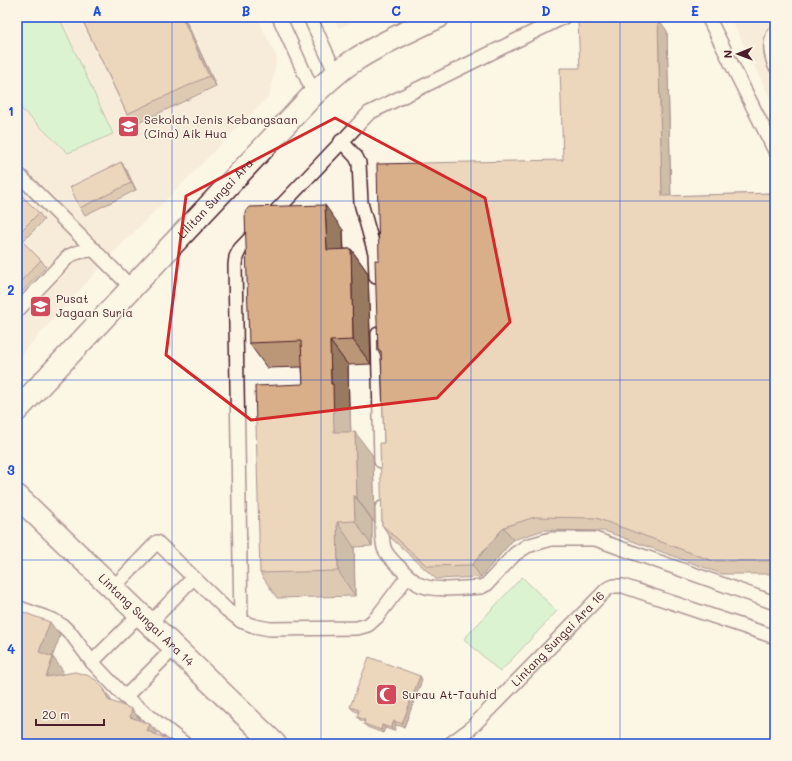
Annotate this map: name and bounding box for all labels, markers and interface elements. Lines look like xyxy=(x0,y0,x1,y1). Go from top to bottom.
text: A xyxy=(92,2,102,19)
text: B xyxy=(242,2,251,19)
text: C xyxy=(391,2,401,19)
text: D xyxy=(541,2,551,19)
text: E xyxy=(691,2,699,19)
north arrow xyxy=(718,34,758,74)
text: N xyxy=(720,50,735,58)
text: 1 xyxy=(8,102,14,119)
place label: Sekolah Jenis Kebangsaan (Cina) Aik Hua xyxy=(144,111,298,141)
school or university icon: Sekolah Jenis Kebangsaan (Cina) Aik Hua xyxy=(115,114,141,140)
street label: Lilitan Sungai Ara xyxy=(174,155,256,241)
text: 2 xyxy=(7,281,15,298)
place label: Pusat Jagaan Suria xyxy=(56,290,133,320)
school or university icon: Pusat Jagaan Suria xyxy=(28,293,54,319)
text: 3 xyxy=(7,461,15,478)
street label: Lintang Sungai Ara 14 xyxy=(95,570,198,669)
street label: Lintang Sungai Ara 16 xyxy=(507,587,608,689)
text: 4 xyxy=(7,640,15,657)
mosque icon: Surau At-Tauhid xyxy=(374,682,400,708)
place label: Surau At-Tauhid xyxy=(402,686,497,702)
scale bar xyxy=(36,701,104,727)
text: 20 m xyxy=(42,706,70,722)

